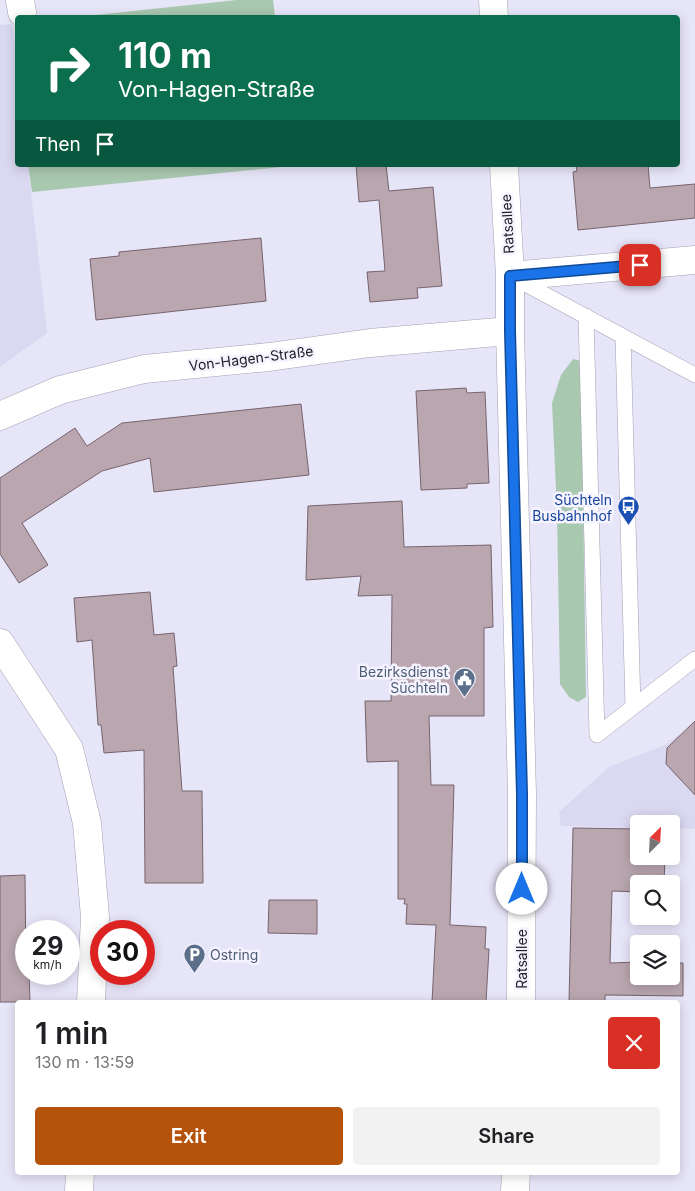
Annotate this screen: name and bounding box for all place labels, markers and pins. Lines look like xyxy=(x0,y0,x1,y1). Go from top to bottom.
pin xyxy=(619,244,661,286)
place label: Süchteln Busbahnhof xyxy=(532,491,612,524)
bus stop icon: Süchteln Busbahnhof xyxy=(616,495,640,526)
place label: Bezirksdienst Süchteln xyxy=(359,663,448,696)
public building icon: Bezirksdienst Süchteln xyxy=(452,667,476,698)
parking icon: Ostring xyxy=(182,942,206,973)
place label: Ostring xyxy=(210,946,258,963)

